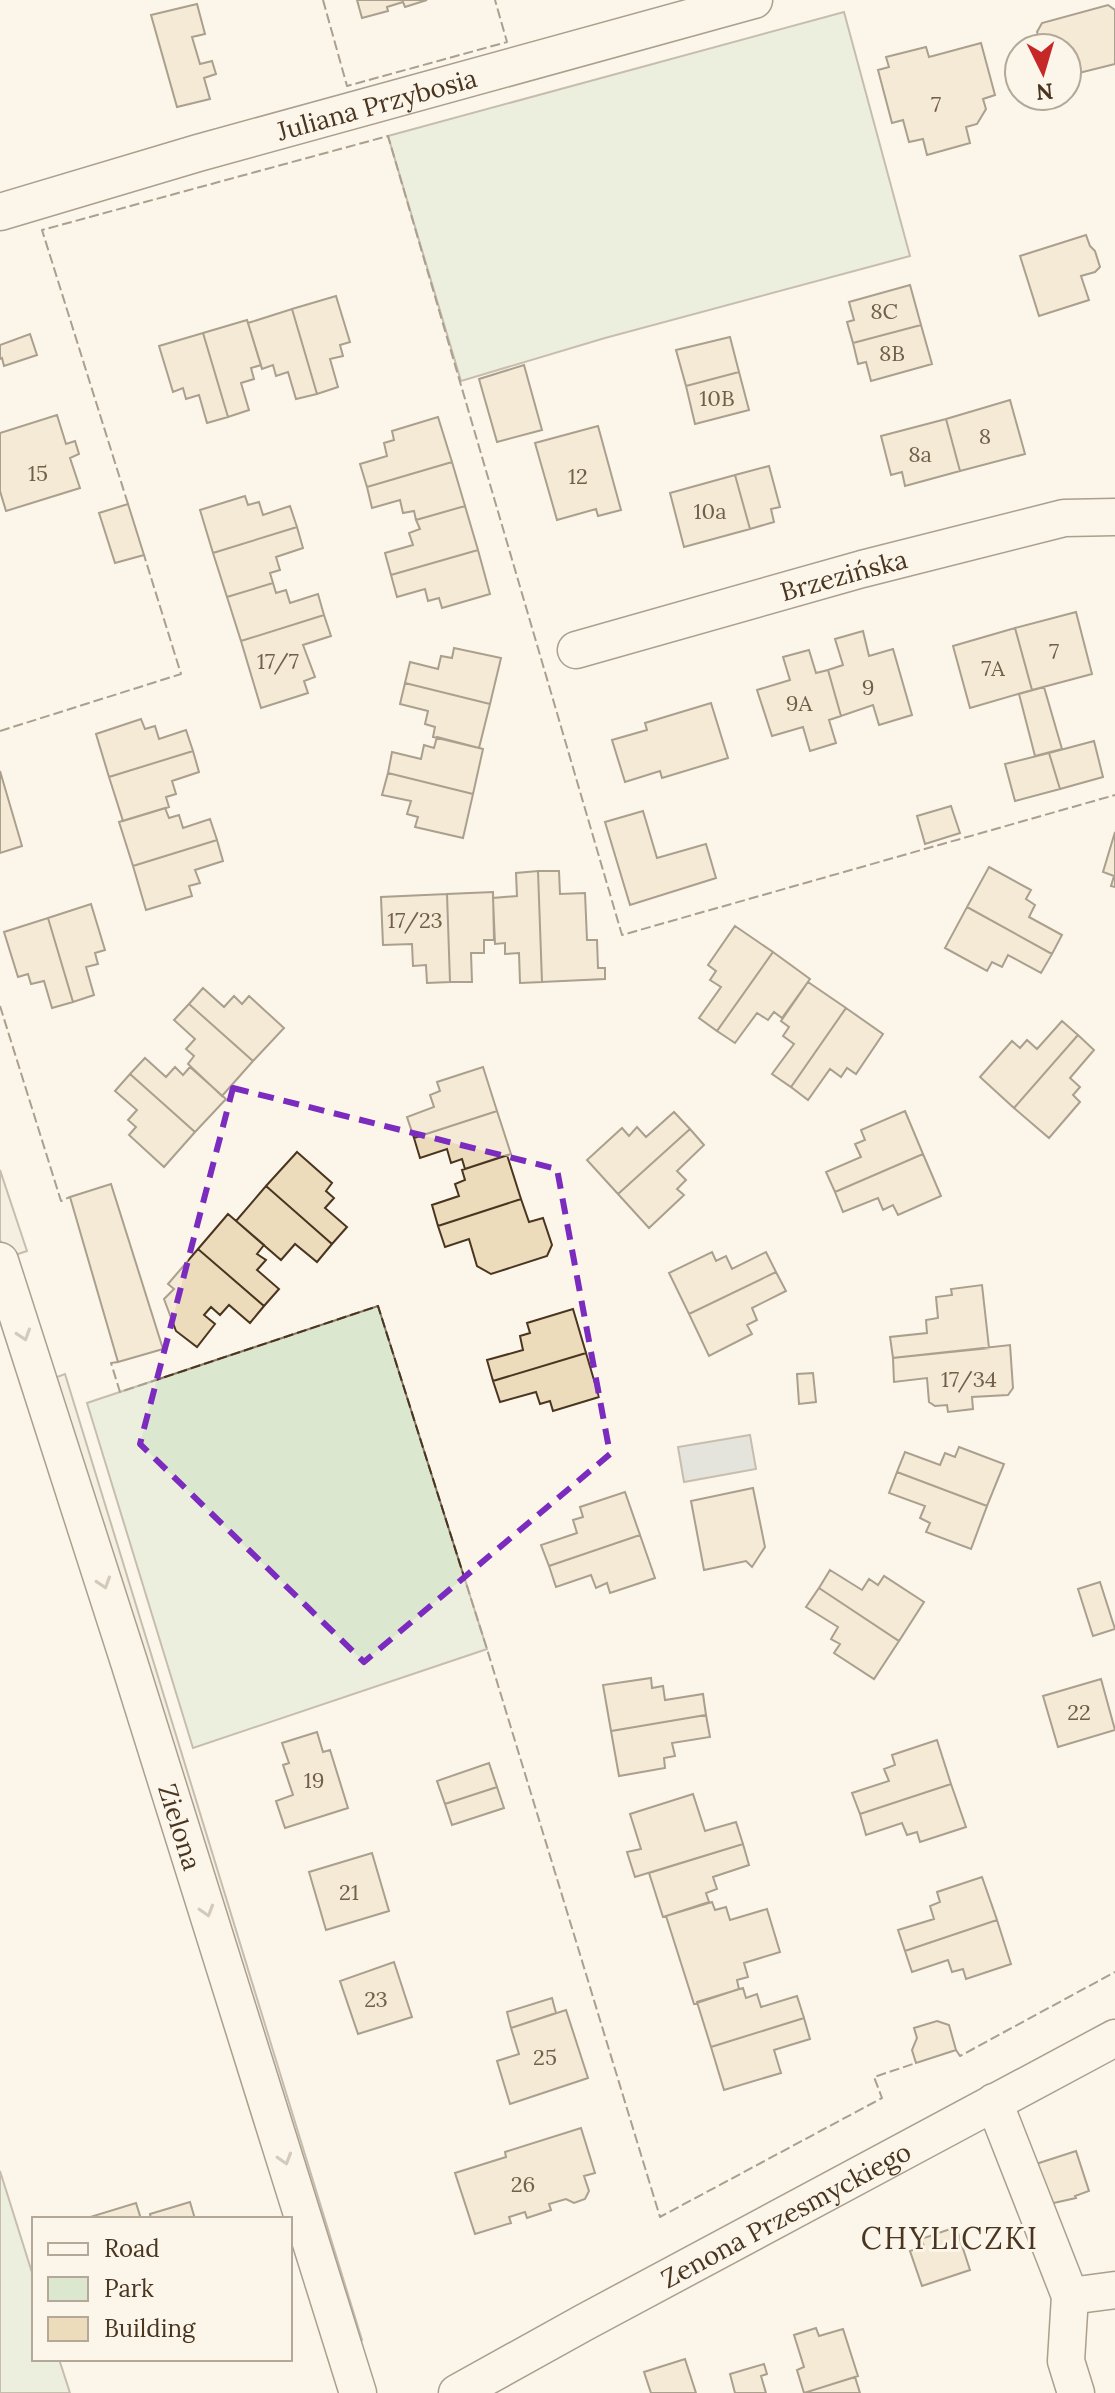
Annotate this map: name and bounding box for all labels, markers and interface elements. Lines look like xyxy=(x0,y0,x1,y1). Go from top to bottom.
north arrow xyxy=(1003,32,1083,112)
street label: Juliana Przybosia xyxy=(272,61,481,147)
text: N xyxy=(1035,77,1054,107)
house number: 7 xyxy=(931,90,941,118)
house number: 8C xyxy=(870,297,898,325)
house number: 8B xyxy=(879,339,905,367)
house number: 10B xyxy=(699,384,735,412)
house number: 8 xyxy=(979,422,991,450)
house number: 8a xyxy=(908,440,932,468)
house number: 15 xyxy=(28,459,48,487)
house number: 12 xyxy=(568,462,588,490)
house number: 10a xyxy=(693,497,727,525)
street label: Brzezińska xyxy=(776,542,911,608)
house number: 7 xyxy=(1049,637,1059,665)
house number: 17/7 xyxy=(257,647,299,675)
house number: 7A xyxy=(981,654,1006,682)
house number: 9 xyxy=(862,673,874,701)
house number: 9A xyxy=(786,689,813,717)
house number: 17/23 xyxy=(387,906,443,934)
one-way arrow xyxy=(15,1328,31,1342)
house number: 17/34 xyxy=(941,1365,997,1393)
one-way arrow xyxy=(94,1575,110,1589)
house number: 22 xyxy=(1067,1698,1091,1726)
house number: 19 xyxy=(304,1766,324,1794)
street label: Zielona xyxy=(152,1780,210,1874)
house number: 21 xyxy=(339,1878,359,1906)
one-way arrow xyxy=(198,1904,214,1917)
house number: 23 xyxy=(364,1985,388,2013)
house number: 25 xyxy=(533,2043,557,2071)
street label: Zenona Przesmyckiego xyxy=(655,2134,916,2295)
one-way arrow xyxy=(275,2151,291,2165)
house number: 26 xyxy=(511,2170,535,2198)
legend xyxy=(32,2217,292,2361)
district label: CHYLICZKI xyxy=(861,2219,1039,2257)
text: Road xyxy=(104,2233,160,2264)
text: Park xyxy=(104,2273,154,2304)
text: Building xyxy=(104,2313,196,2344)

